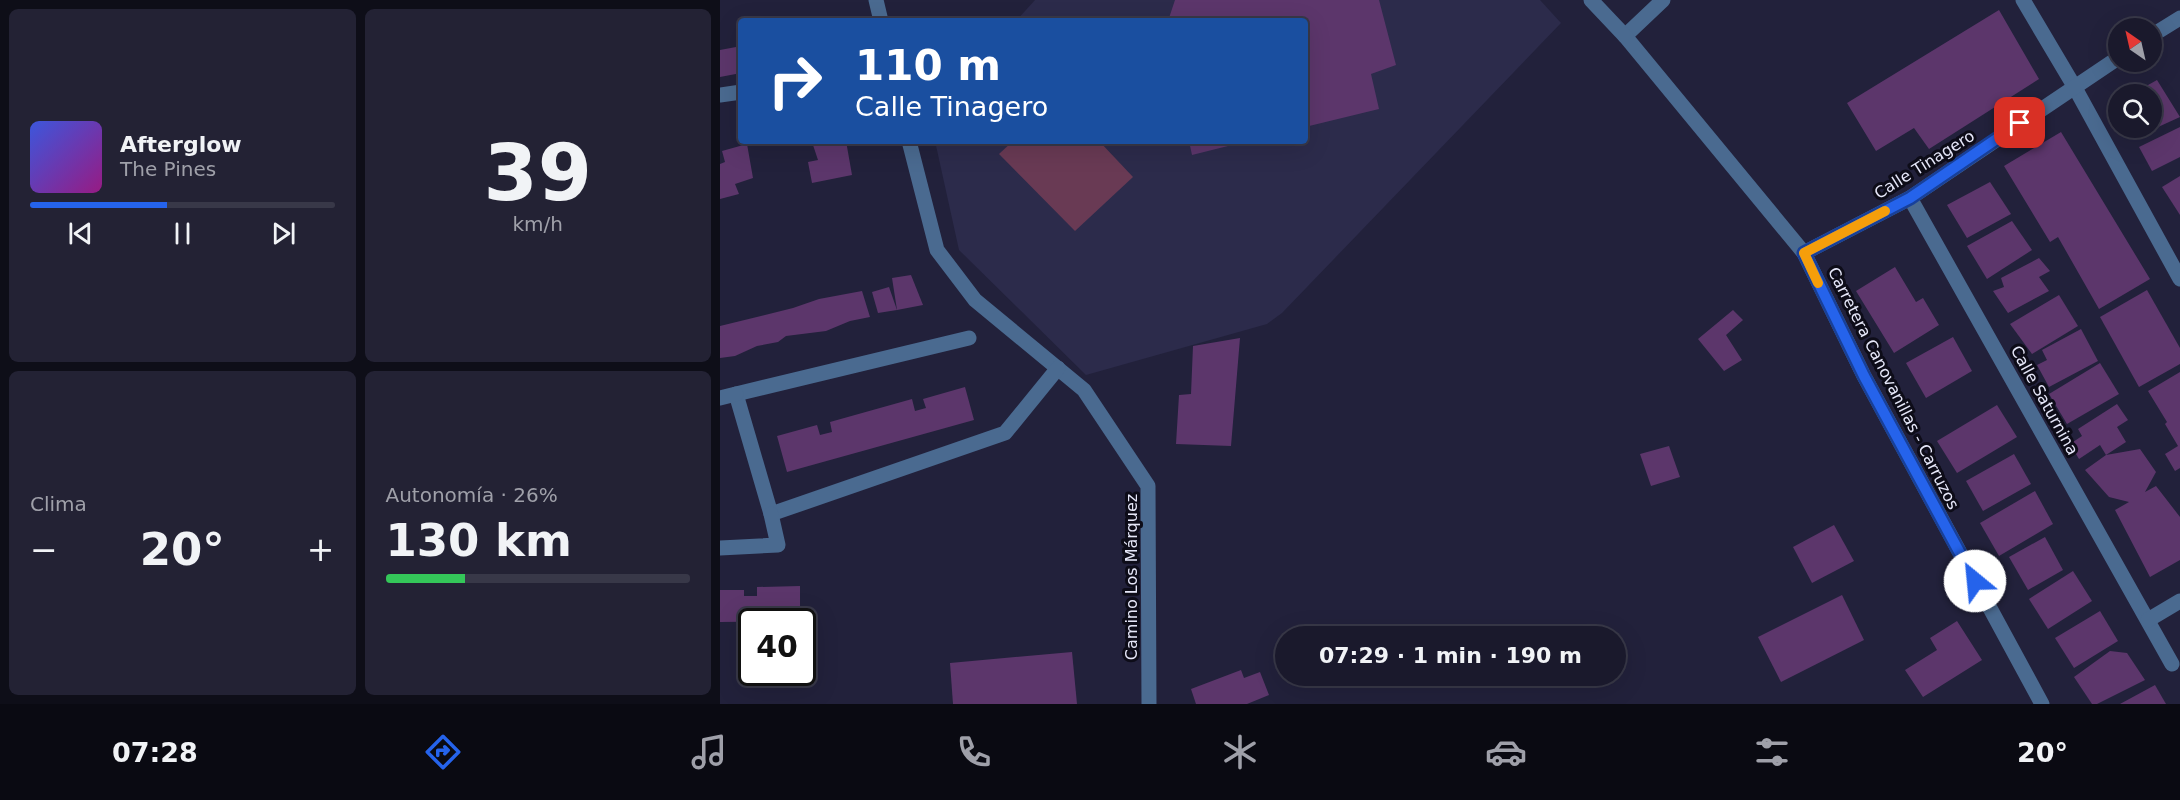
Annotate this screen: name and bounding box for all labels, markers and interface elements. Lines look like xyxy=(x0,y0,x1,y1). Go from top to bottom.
north arrow xyxy=(2108,18,2162,72)
map controls xyxy=(2108,18,2162,138)
text: 110 m xyxy=(855,41,1001,90)
icon: right xyxy=(756,42,834,120)
button: search xyxy=(2108,84,2162,138)
text: Calle Tinagero xyxy=(855,91,1048,122)
pin xyxy=(1994,97,2045,148)
icon: arrive xyxy=(2003,106,2036,139)
street label: Calle Tinagero xyxy=(1871,126,1978,203)
text: 39 xyxy=(483,128,592,218)
text: Afterglow xyxy=(120,132,242,157)
text: The Pines xyxy=(120,157,216,181)
text: km/h xyxy=(513,212,563,236)
icon: previous xyxy=(64,217,97,250)
icon: pause xyxy=(166,217,199,250)
icon: next xyxy=(267,217,300,250)
street label: Carretera Canovanillas - Carruzos xyxy=(1824,264,1963,512)
street label: Calle Saturnina xyxy=(2007,342,2082,458)
text: Autonomía · 26% xyxy=(386,483,558,507)
text: Clima xyxy=(30,492,87,516)
street label: Camino Los Márquez xyxy=(1122,494,1141,660)
text: 130 km xyxy=(386,514,572,567)
text: 20° xyxy=(140,523,225,576)
text: − xyxy=(30,530,58,569)
text: + xyxy=(307,530,335,569)
position arrow xyxy=(1943,549,2007,613)
speed limit sign: 40 xyxy=(738,608,816,686)
text: 07:29 · 1 min · 190 m xyxy=(1319,643,1582,668)
icon: directions xyxy=(422,731,464,773)
icon: music xyxy=(688,731,730,773)
icon: phone xyxy=(953,731,995,773)
icon: climate xyxy=(1219,731,1261,773)
icon: car xyxy=(1485,731,1527,773)
icon: filters xyxy=(1751,731,1793,773)
text: 07:28 xyxy=(112,737,198,768)
text: 20° xyxy=(2017,737,2068,768)

